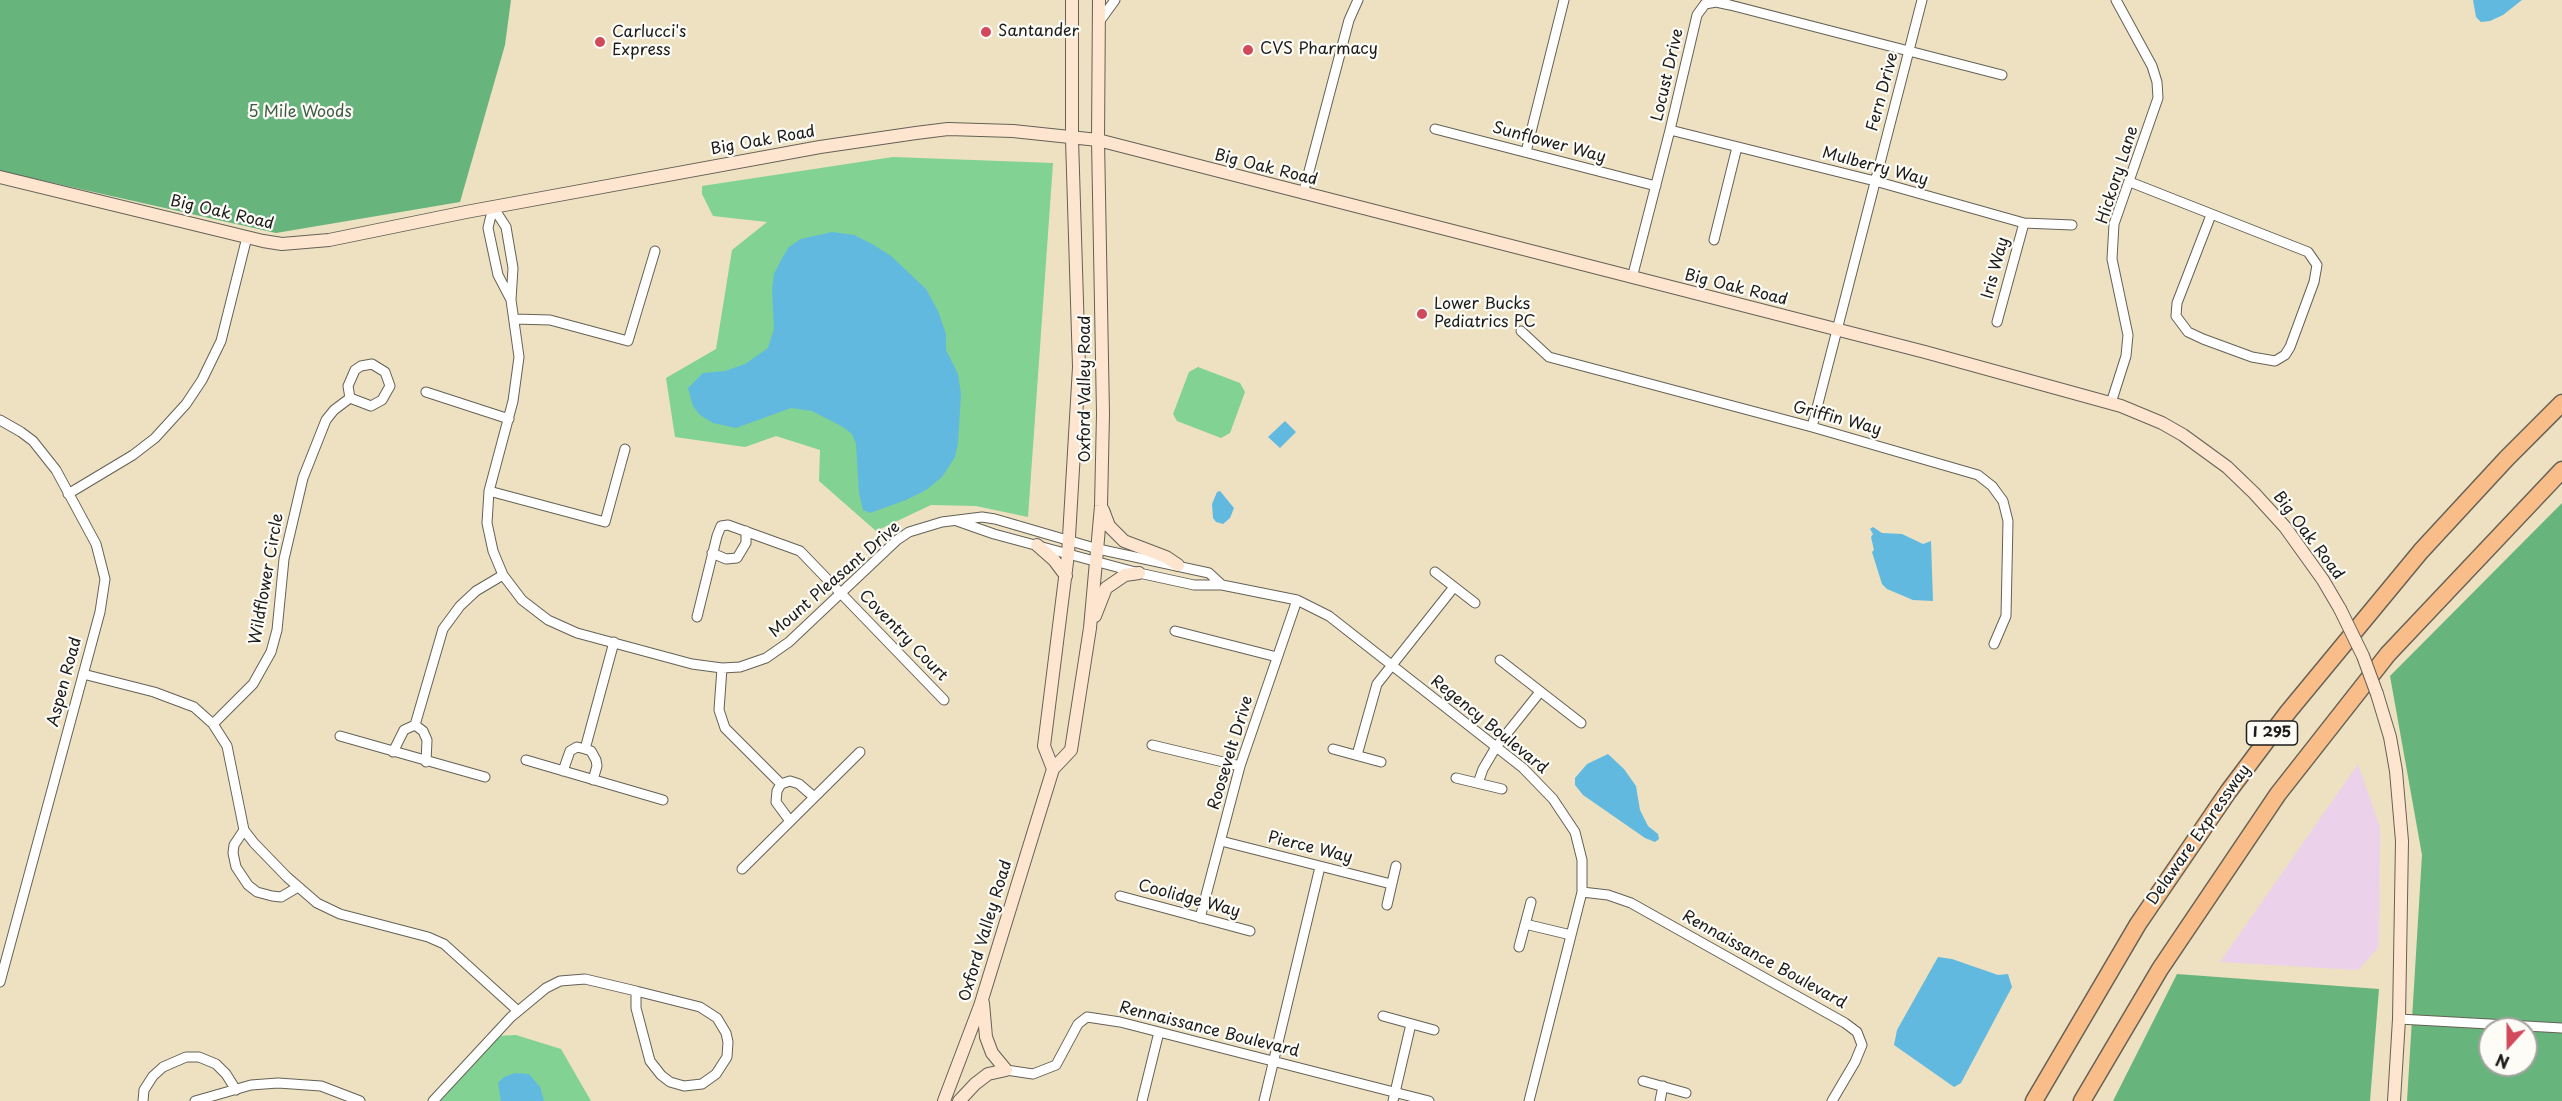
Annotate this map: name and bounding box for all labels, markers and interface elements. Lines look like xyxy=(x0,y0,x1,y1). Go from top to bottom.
place label: Santander xyxy=(998,22,1079,42)
place label: Carlucci's Express xyxy=(612,23,686,61)
marker: Santander xyxy=(979,25,993,39)
street label: Locust Drive xyxy=(1648,27,1688,123)
marker: Carlucci's Express xyxy=(593,35,607,49)
place label: CVS Pharmacy xyxy=(1260,40,1378,60)
marker: CVS Pharmacy xyxy=(1241,43,1255,57)
street label: Fern Drive xyxy=(1863,50,1903,134)
park label: 5 Mile Woods xyxy=(248,103,352,123)
street label: Sunflower Way xyxy=(1490,119,1608,167)
street label: Big Oak Road xyxy=(709,122,817,160)
street label: Hickory Lane xyxy=(2093,124,2143,226)
street label: Mulberry Way xyxy=(1820,144,1930,190)
street label: Big Oak Road xyxy=(1212,146,1320,190)
street label: Big Oak Road xyxy=(168,192,276,234)
street label: Iris Way xyxy=(1979,235,2013,301)
street label: Big Oak Road xyxy=(1682,266,1790,310)
place label: Lower Bucks Pediatrics PC xyxy=(1434,295,1536,333)
marker: Lower Bucks Pediatrics PC xyxy=(1415,307,1429,321)
street label: Oxford Valley Road xyxy=(1076,316,1096,462)
street label: Griffin Way xyxy=(1791,398,1883,440)
street label: Big Oak Road xyxy=(2269,488,2347,584)
street label: Wildflower Circle xyxy=(246,512,288,646)
street label: Mount Pleasant Drive xyxy=(766,518,904,642)
street label: Coventry Court xyxy=(855,586,951,686)
street label: Aspen Road xyxy=(44,635,86,729)
street label: Regency Boulevard xyxy=(1427,672,1551,778)
street label: Roosevelt Drive xyxy=(1205,694,1257,812)
road number: I 295 xyxy=(2246,721,2298,745)
street label: Delaware Expressway xyxy=(2143,761,2255,909)
street label: Pierce Way xyxy=(1266,828,1354,868)
street label: Oxford Valley Road xyxy=(955,858,1017,1004)
street label: Coolidge Way xyxy=(1136,876,1242,922)
street label: Rennaissance Boulevard xyxy=(1678,907,1850,1013)
street label: Rennaissance Boulevard xyxy=(1117,998,1301,1062)
north arrow xyxy=(2478,1017,2538,1077)
text: N xyxy=(2492,1048,2512,1075)

